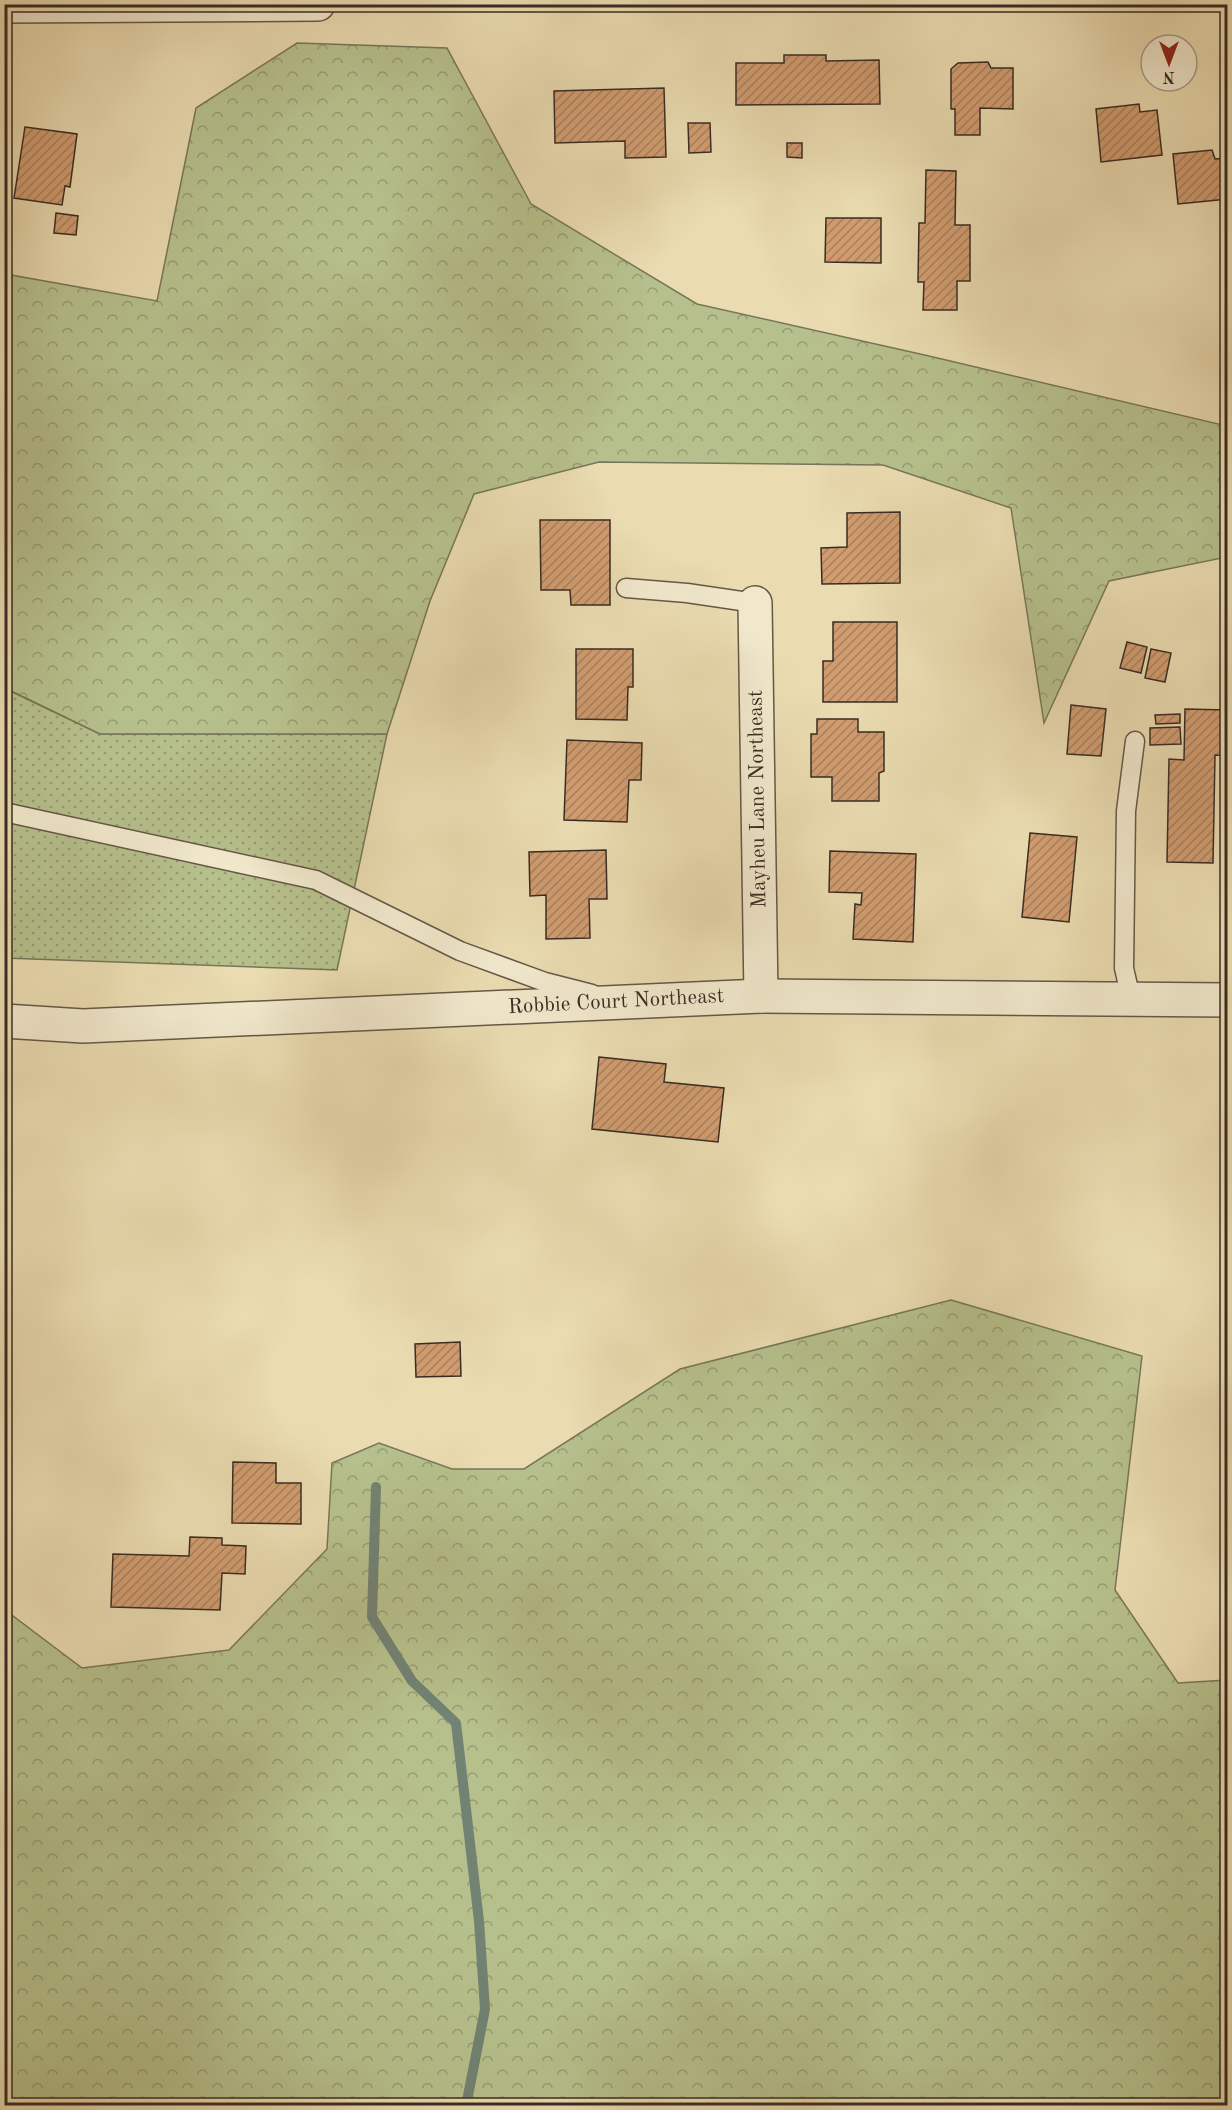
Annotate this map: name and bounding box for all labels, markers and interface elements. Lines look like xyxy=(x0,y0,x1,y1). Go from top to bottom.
north arrow xyxy=(1139,33,1199,93)
text: N xyxy=(1162,68,1175,84)
street label: Mayheu Lane Northeast xyxy=(746,689,770,909)
street label: Robbie Court Northeast xyxy=(508,986,724,1018)

